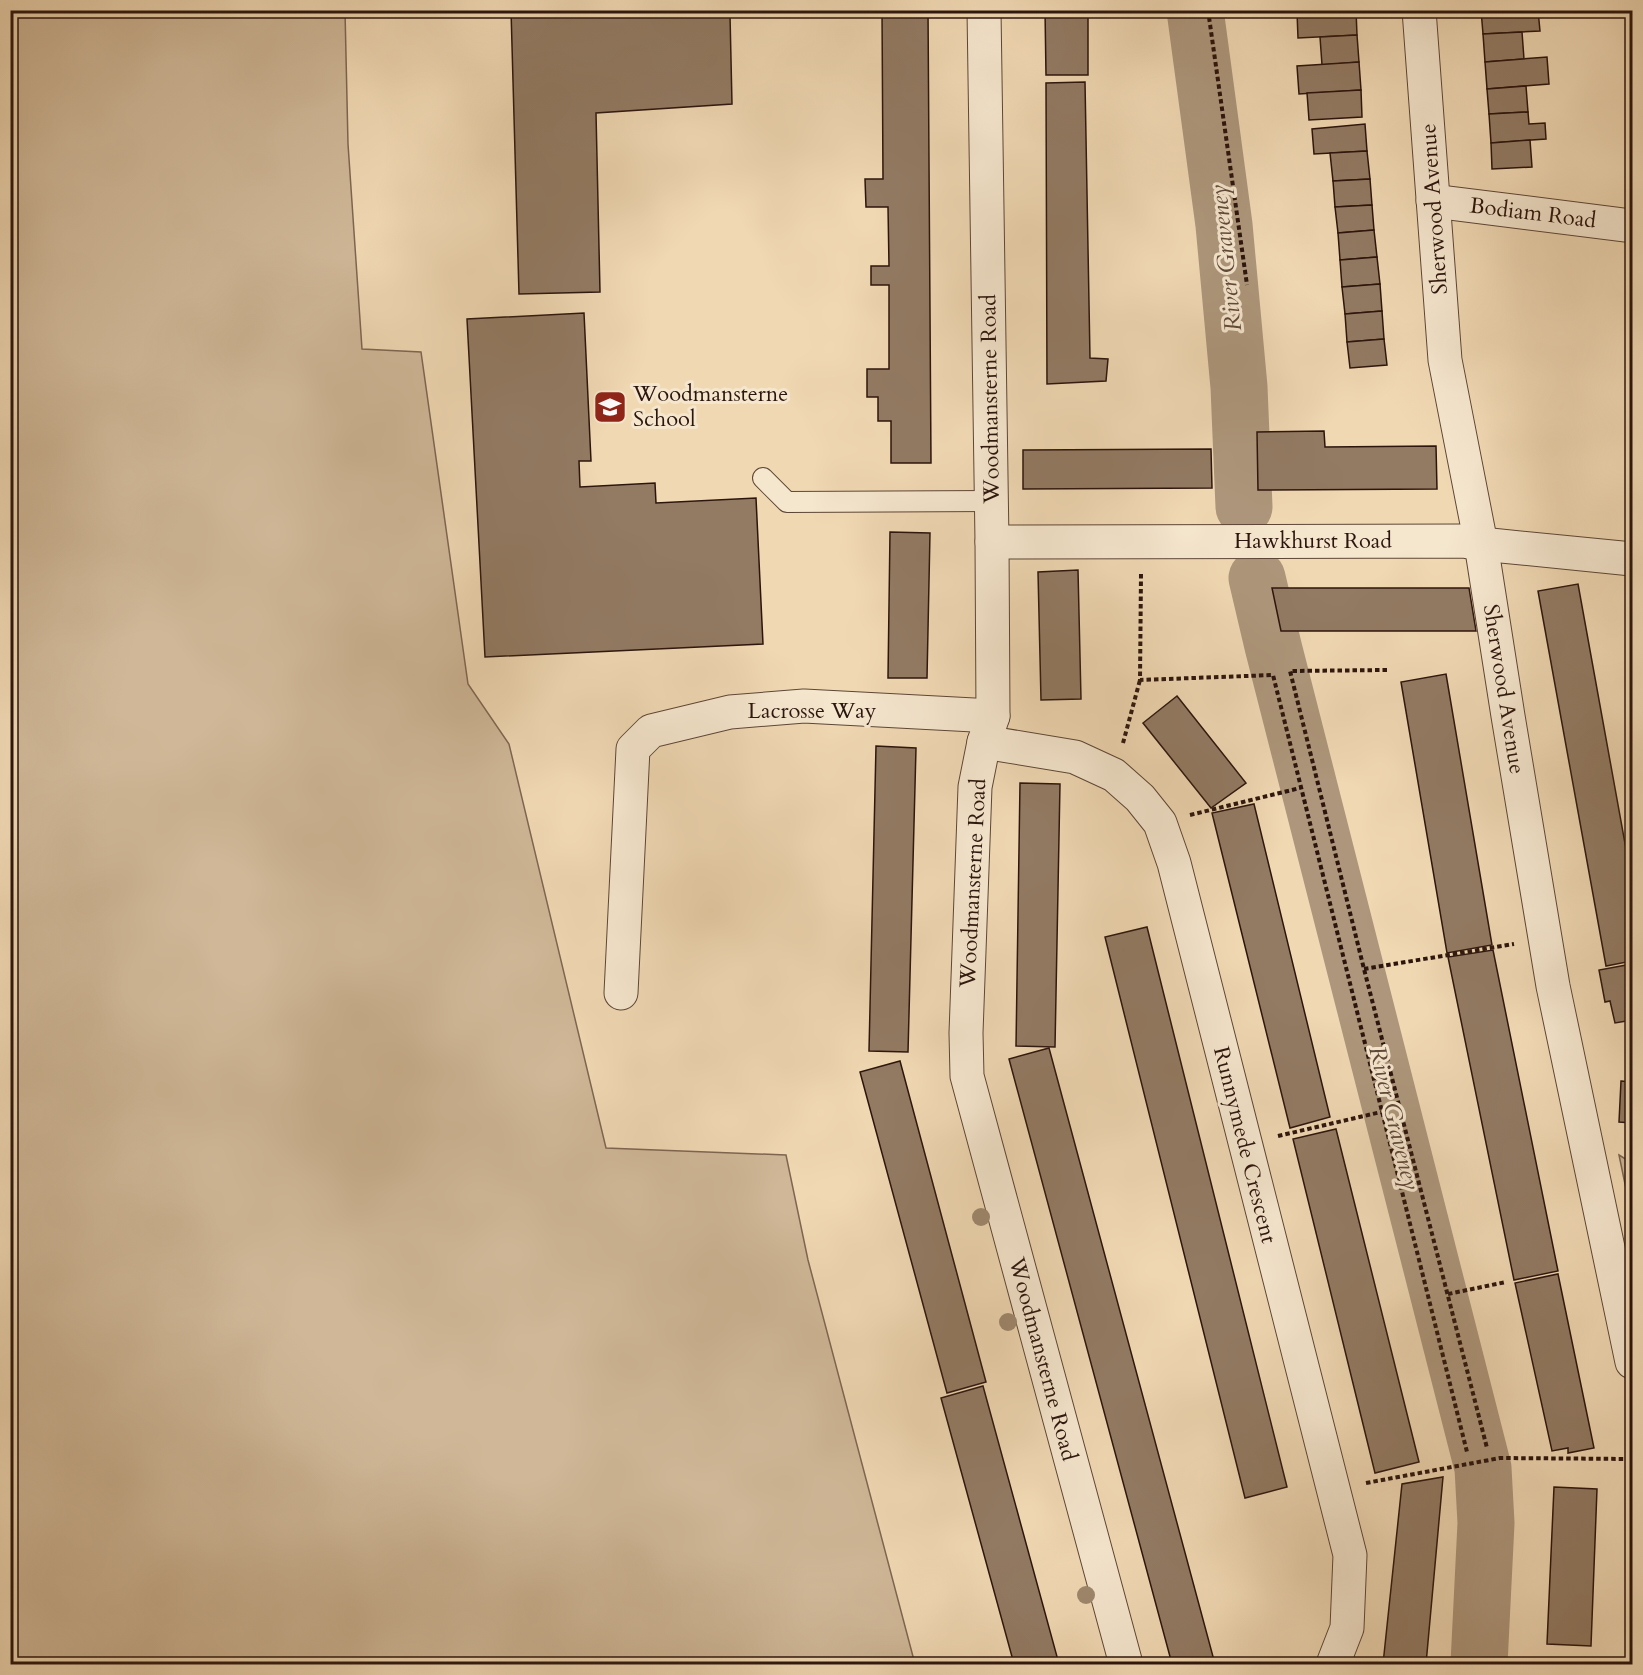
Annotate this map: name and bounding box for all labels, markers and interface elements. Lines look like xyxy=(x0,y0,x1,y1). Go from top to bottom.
street label: Sherwood Avenue xyxy=(1413,122,1455,296)
water label: River Graveney xyxy=(1202,183,1250,333)
street label: Bodiam Road xyxy=(1468,190,1598,236)
street label: Woodmansterne Road xyxy=(973,294,1007,505)
place label: Woodmansterne School xyxy=(632,379,788,434)
school or university icon: Woodmansterne School xyxy=(592,389,628,425)
street label: Hawkhurst Road xyxy=(1234,526,1392,556)
street label: Sherwood Avenue xyxy=(1476,602,1532,776)
street label: Lacrosse Way xyxy=(748,696,877,726)
street label: Woodmansterne Road xyxy=(952,777,993,989)
water label: River Graveney xyxy=(1360,1042,1428,1194)
street label: Runnymede Crescent xyxy=(1206,1043,1284,1247)
street label: Woodmansterne Road xyxy=(1001,1253,1085,1464)

